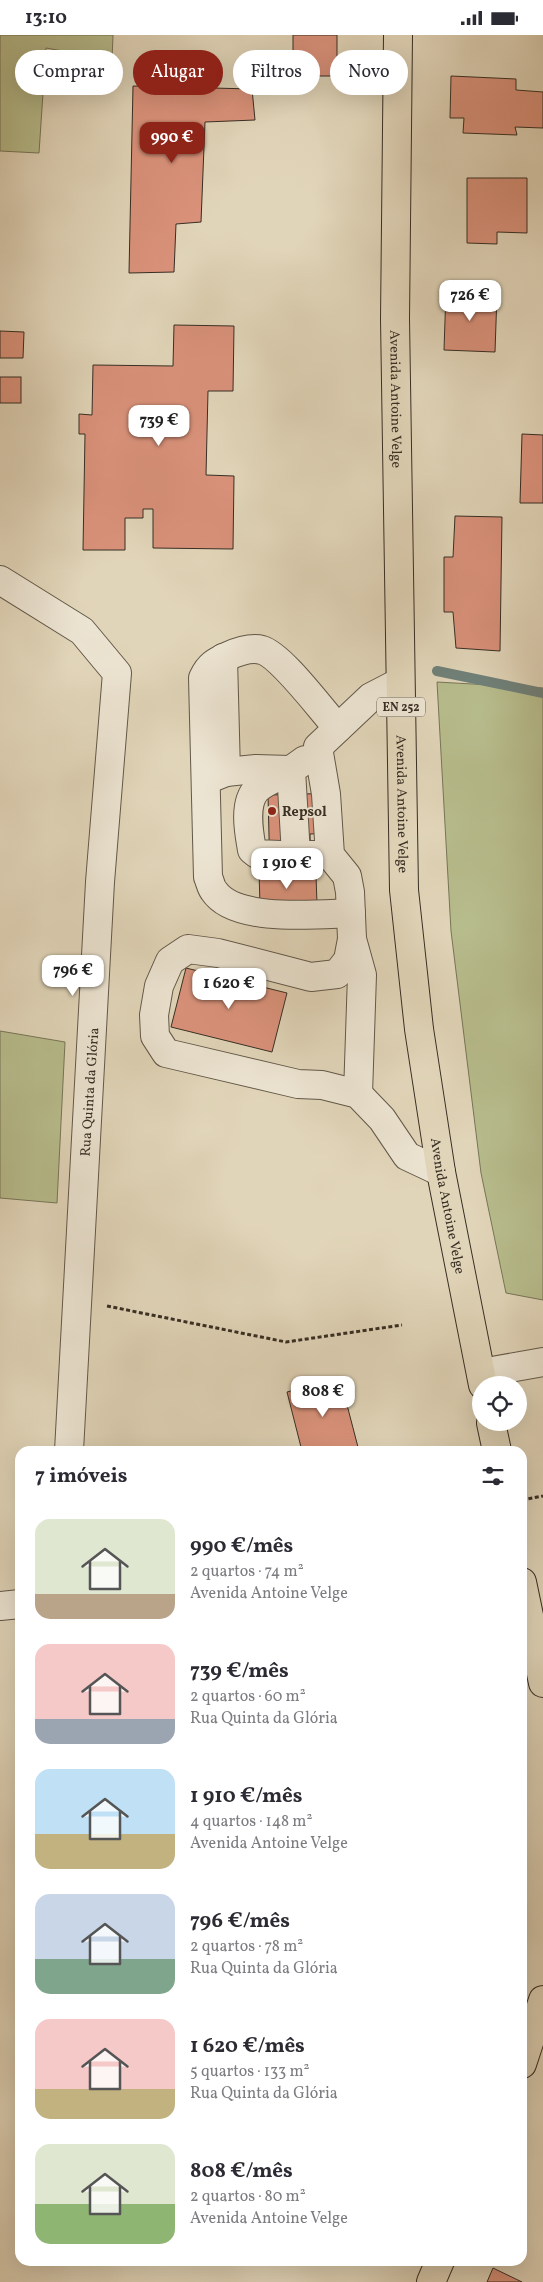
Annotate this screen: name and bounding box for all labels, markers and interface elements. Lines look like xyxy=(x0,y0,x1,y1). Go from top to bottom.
text: 13:10 xyxy=(25,5,67,31)
chip: Comprar xyxy=(15,50,123,95)
chip: Alugar xyxy=(133,50,223,95)
chip: Filtros xyxy=(233,50,320,95)
chip: Novo xyxy=(330,50,408,95)
pin: 990 € xyxy=(137,121,207,164)
text: 990 € xyxy=(151,127,193,149)
pin: 726 € xyxy=(435,279,505,322)
text: 726 € xyxy=(450,285,490,307)
street label: Avenida Antoine Velge xyxy=(384,330,405,469)
pin: 739 € xyxy=(124,405,194,447)
text: 739 € xyxy=(139,410,179,432)
road number: EN 252 xyxy=(377,697,425,717)
street label: Avenida Antoine Velge xyxy=(391,735,412,874)
place label: Repsol xyxy=(282,803,327,822)
marker: Repsol xyxy=(266,805,278,817)
pin: 1 910 € xyxy=(241,847,333,890)
text: 1 910 € xyxy=(262,853,312,875)
pin: 796 € xyxy=(38,955,108,997)
text: 796 € xyxy=(53,960,93,982)
pin: 1 620 € xyxy=(183,967,275,1010)
text: 1 620 € xyxy=(203,973,255,995)
street label: Rua Quinta da Glória xyxy=(77,1027,104,1157)
street label: Avenida Antoine Velge xyxy=(425,1137,469,1276)
pin: 808 € xyxy=(288,1375,358,1418)
map controls xyxy=(472,1376,527,1431)
button: locate xyxy=(472,1376,527,1431)
text: 808 € xyxy=(302,1381,344,1403)
text: 7 imóveis xyxy=(35,1462,128,1491)
icon: filters xyxy=(479,1462,507,1490)
text: 990 €/mês xyxy=(190,1532,293,1561)
icon: home xyxy=(75,1539,135,1599)
text: 2 quartos · 74 m² xyxy=(190,1561,304,1583)
text: Avenida Antoine Velge xyxy=(190,1583,348,1605)
text: 739 €/mês xyxy=(190,1657,289,1686)
icon: home xyxy=(75,1664,135,1724)
text: 2 quartos · 60 m² xyxy=(190,1686,306,1708)
text: Rua Quinta da Glória xyxy=(190,1708,338,1730)
text: 1 910 €/mês xyxy=(190,1782,303,1811)
icon: home xyxy=(75,1789,135,1849)
text: 4 quartos · 148 m² xyxy=(190,1811,312,1833)
text: Avenida Antoine Velge xyxy=(190,1833,348,1855)
text: 796 €/mês xyxy=(190,1907,290,1936)
icon: home xyxy=(75,1914,135,1974)
text: 2 quartos · 78 m² xyxy=(190,1936,303,1958)
text: Rua Quinta da Glória xyxy=(190,1958,338,1980)
text: 1 620 €/mês xyxy=(190,2032,305,2061)
icon: home xyxy=(75,2039,135,2099)
text: 5 quartos · 133 m² xyxy=(190,2061,309,2083)
text: Rua Quinta da Glória xyxy=(190,2083,338,2105)
text: 808 €/mês xyxy=(190,2157,293,2186)
icon: home xyxy=(75,2164,135,2224)
text: 2 quartos · 80 m² xyxy=(190,2186,306,2208)
text: Avenida Antoine Velge xyxy=(190,2208,348,2230)

